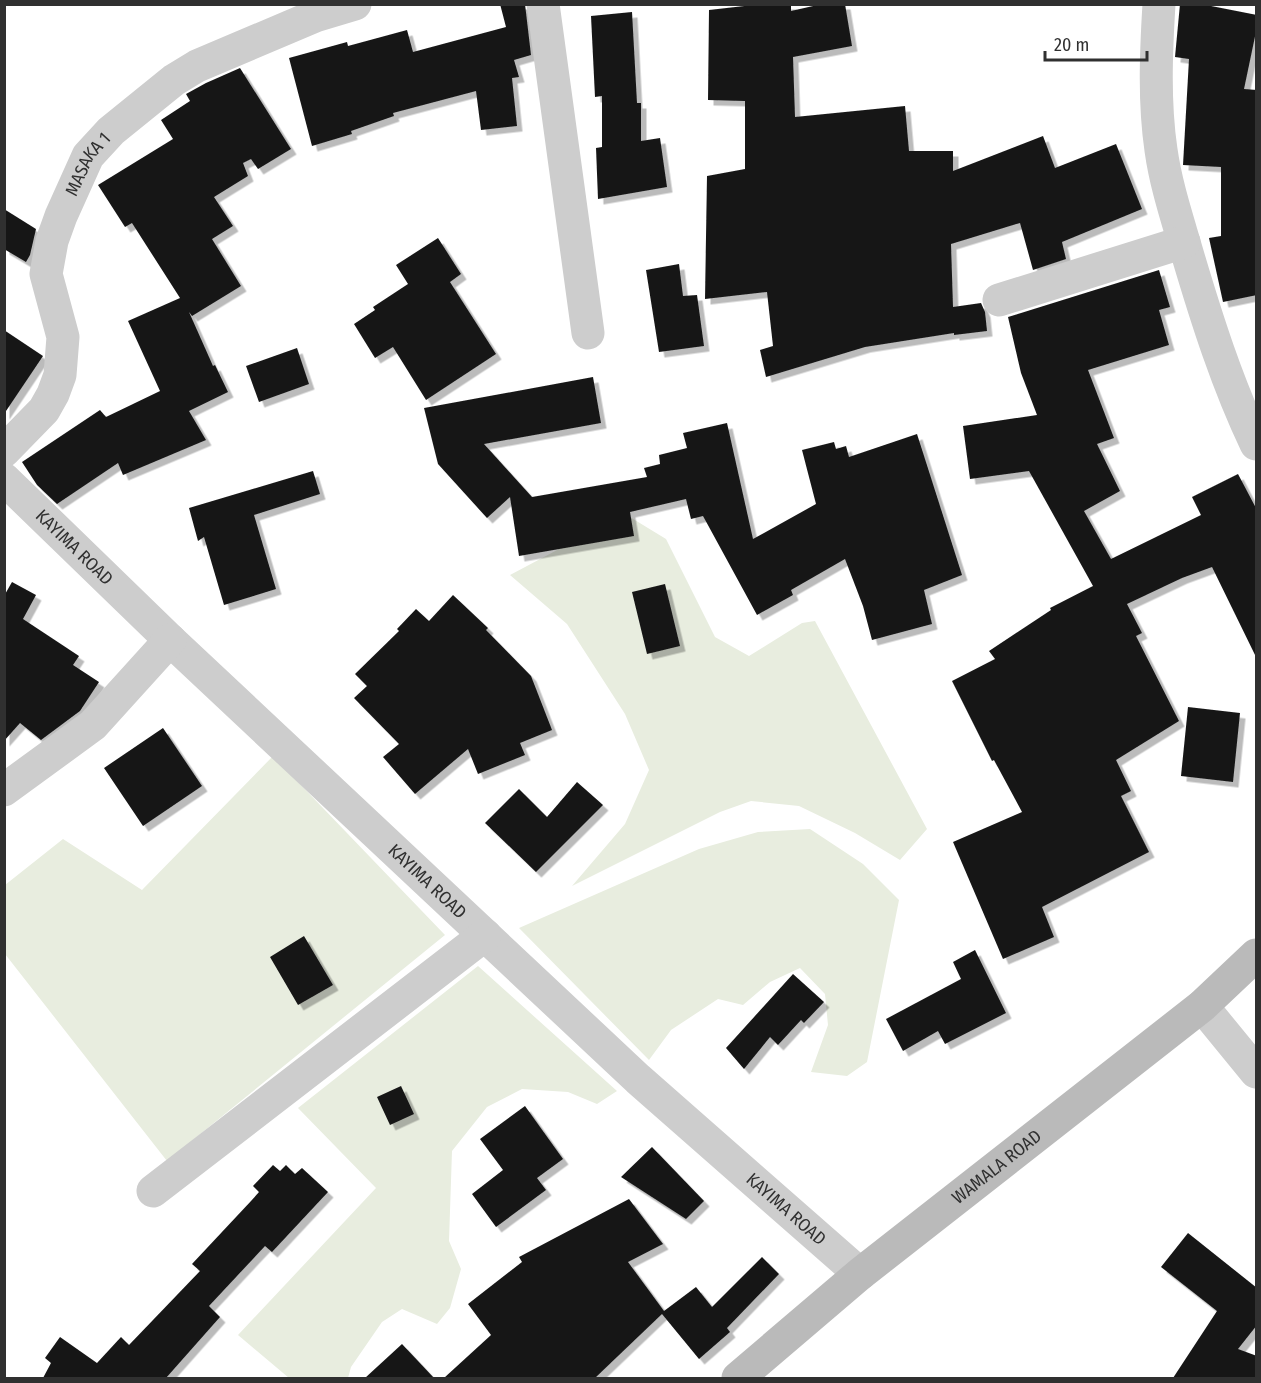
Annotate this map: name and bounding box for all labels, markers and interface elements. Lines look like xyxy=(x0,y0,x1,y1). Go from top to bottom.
scale bar xyxy=(1045,24,1147,62)
text: 20 m xyxy=(1054,34,1089,56)
street label: MASAKA 1 xyxy=(60,128,115,199)
street label: KAYIMA ROAD xyxy=(31,505,118,590)
street label: KAYIMA ROAD xyxy=(384,839,471,923)
street label: WAMALA ROAD xyxy=(948,1125,1046,1209)
street label: KAYIMA ROAD xyxy=(742,1168,831,1250)

